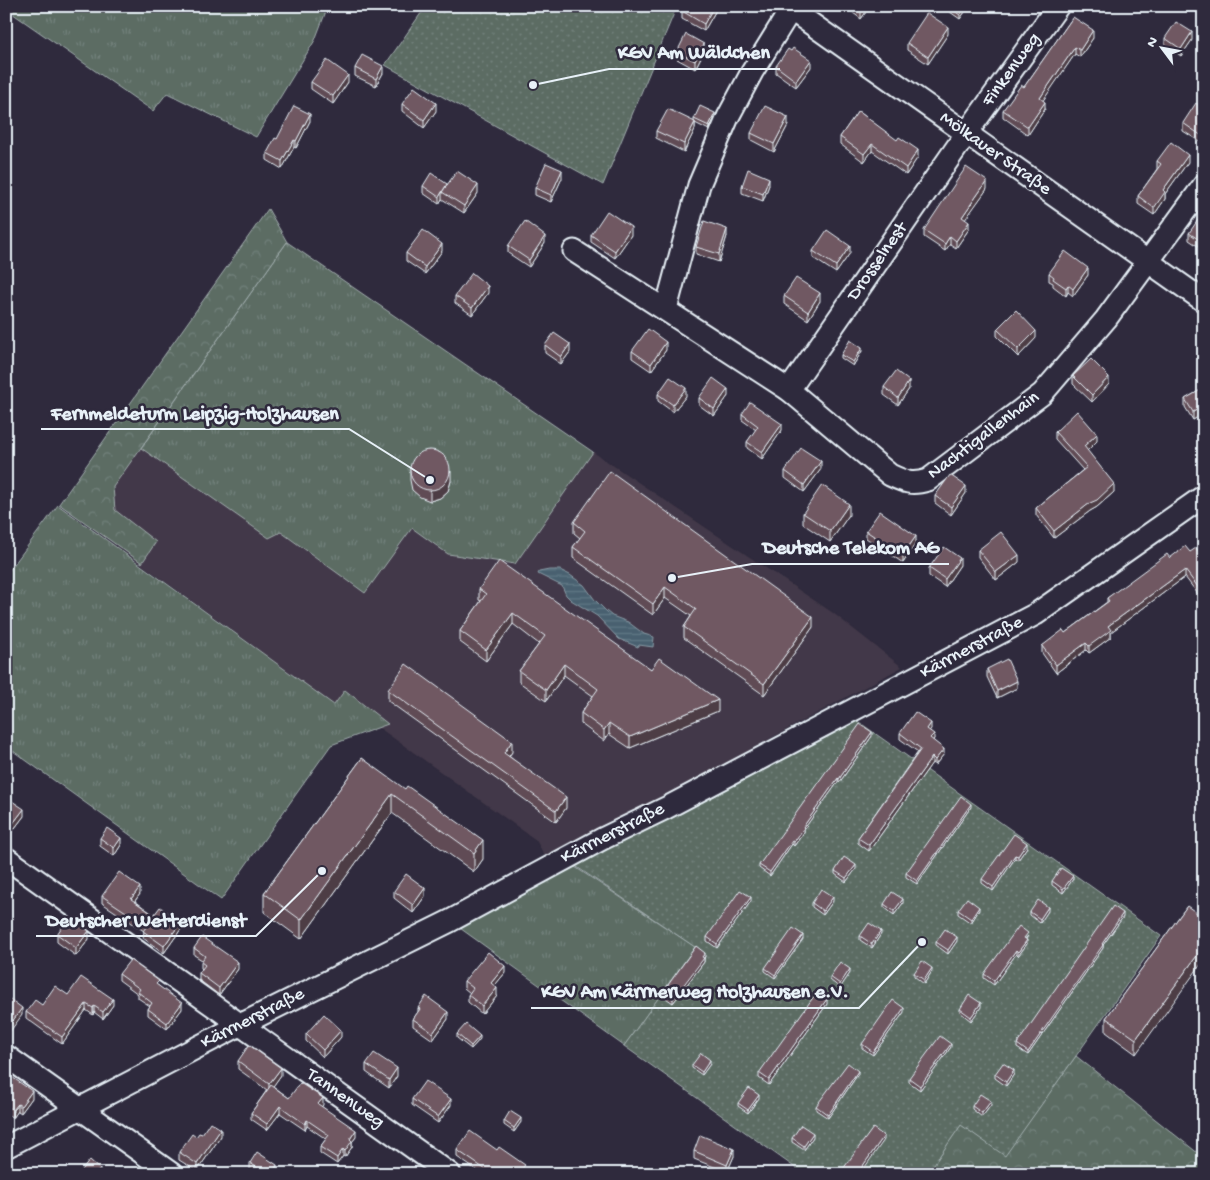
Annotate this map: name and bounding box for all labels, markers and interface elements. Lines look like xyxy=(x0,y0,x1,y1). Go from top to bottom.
north arrow xyxy=(1138,22,1188,72)
street label: Finkenweg xyxy=(977,28,1047,112)
callout: KGV Am Wäldchen xyxy=(609,34,780,69)
text: N xyxy=(1143,34,1163,51)
text: KGV Am Wäldchen xyxy=(617,43,770,66)
street label: Mölkauer Straße xyxy=(935,107,1056,201)
street label: Drosselnest xyxy=(841,216,915,307)
street label: Nachtigallenhain xyxy=(924,387,1044,485)
callout: Fernmeldeturm Leipzig-Holzhausen xyxy=(41,394,349,429)
text: Fernmeldeturm Leipzig-Holzhausen xyxy=(50,404,339,427)
callout: Deutsche Telekom AG xyxy=(752,529,949,564)
text: Deutsche Telekom AG xyxy=(761,538,941,561)
street label: Kärrnerstraße xyxy=(917,611,1028,685)
street label: Kärrnerstraße xyxy=(557,798,669,870)
callout: Deutscher Wetterdienst xyxy=(36,901,256,936)
text: Deutscher Wetterdienst xyxy=(44,911,248,934)
callout: KGV Am Kärrnerweg Holzhausen e.V. xyxy=(531,973,859,1008)
text: KGV Am Kärrnerweg Holzhausen e.V. xyxy=(540,982,849,1005)
street label: Kärrnerstraße xyxy=(197,983,309,1055)
street label: Tannenweg xyxy=(301,1063,389,1134)

